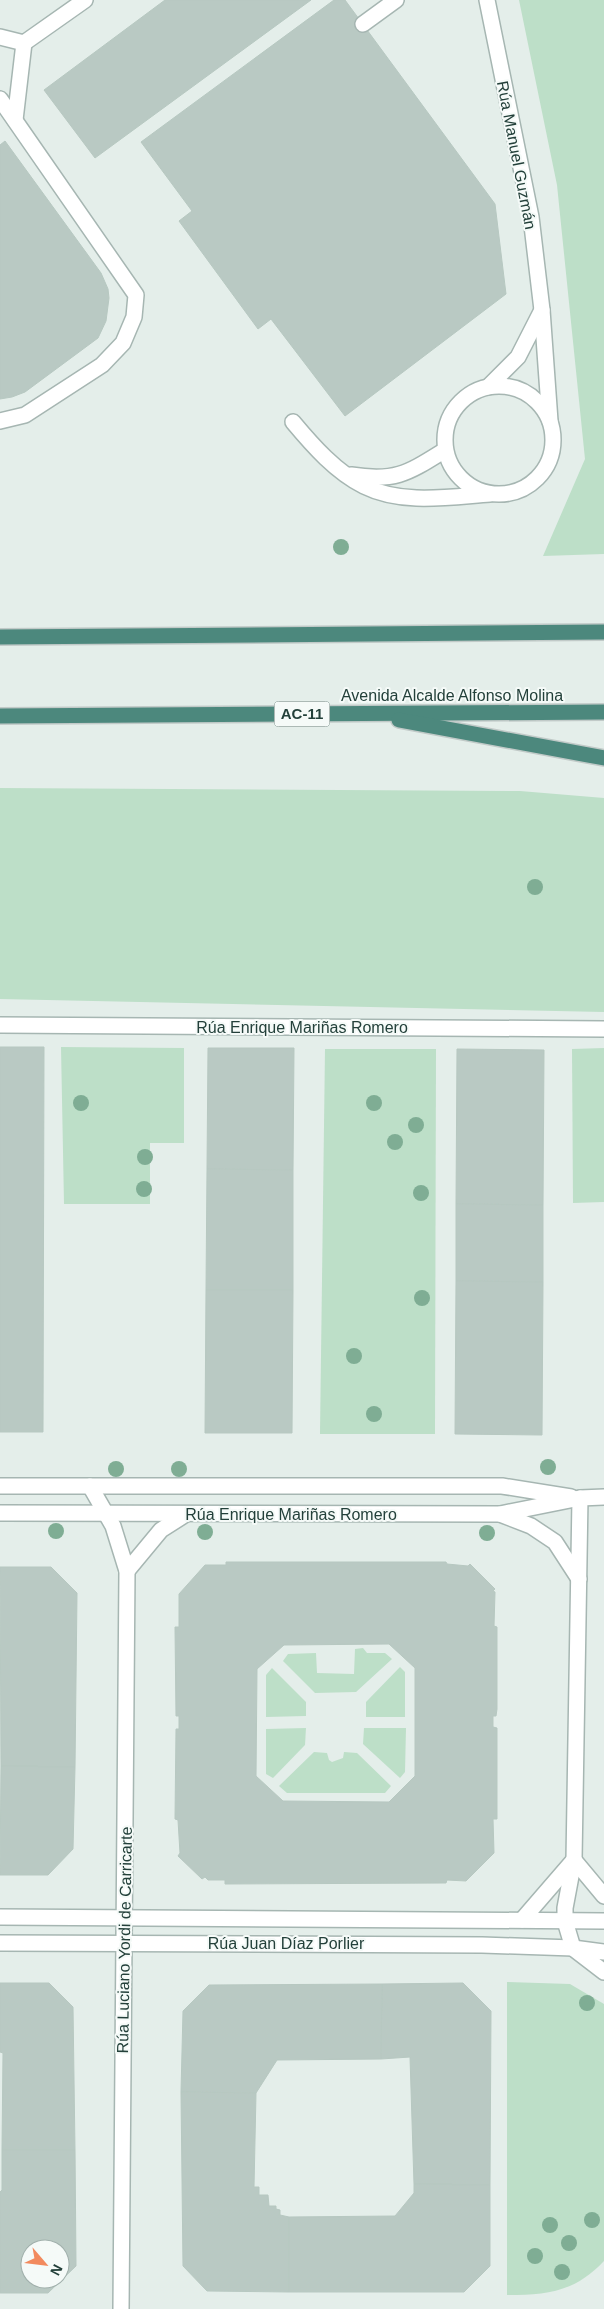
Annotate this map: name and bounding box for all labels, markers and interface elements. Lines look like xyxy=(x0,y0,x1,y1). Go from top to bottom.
street label: Rúa Manuel Guzmán xyxy=(494,79,539,231)
street label: Avenida Alcalde Alfonso Molina xyxy=(341,687,563,704)
road number: AC-11 xyxy=(274,702,330,726)
street label: Rúa Enrique Mariñas Romero xyxy=(196,1019,408,1036)
street label: Rúa Enrique Mariñas Romero xyxy=(185,1506,397,1523)
street label: Rúa Luciano Yordi de Carricarte xyxy=(114,1826,135,2054)
street label: Rúa Juan Díaz Porlier xyxy=(208,1935,365,1952)
north arrow xyxy=(20,2239,70,2289)
text: N xyxy=(47,2262,66,2278)

